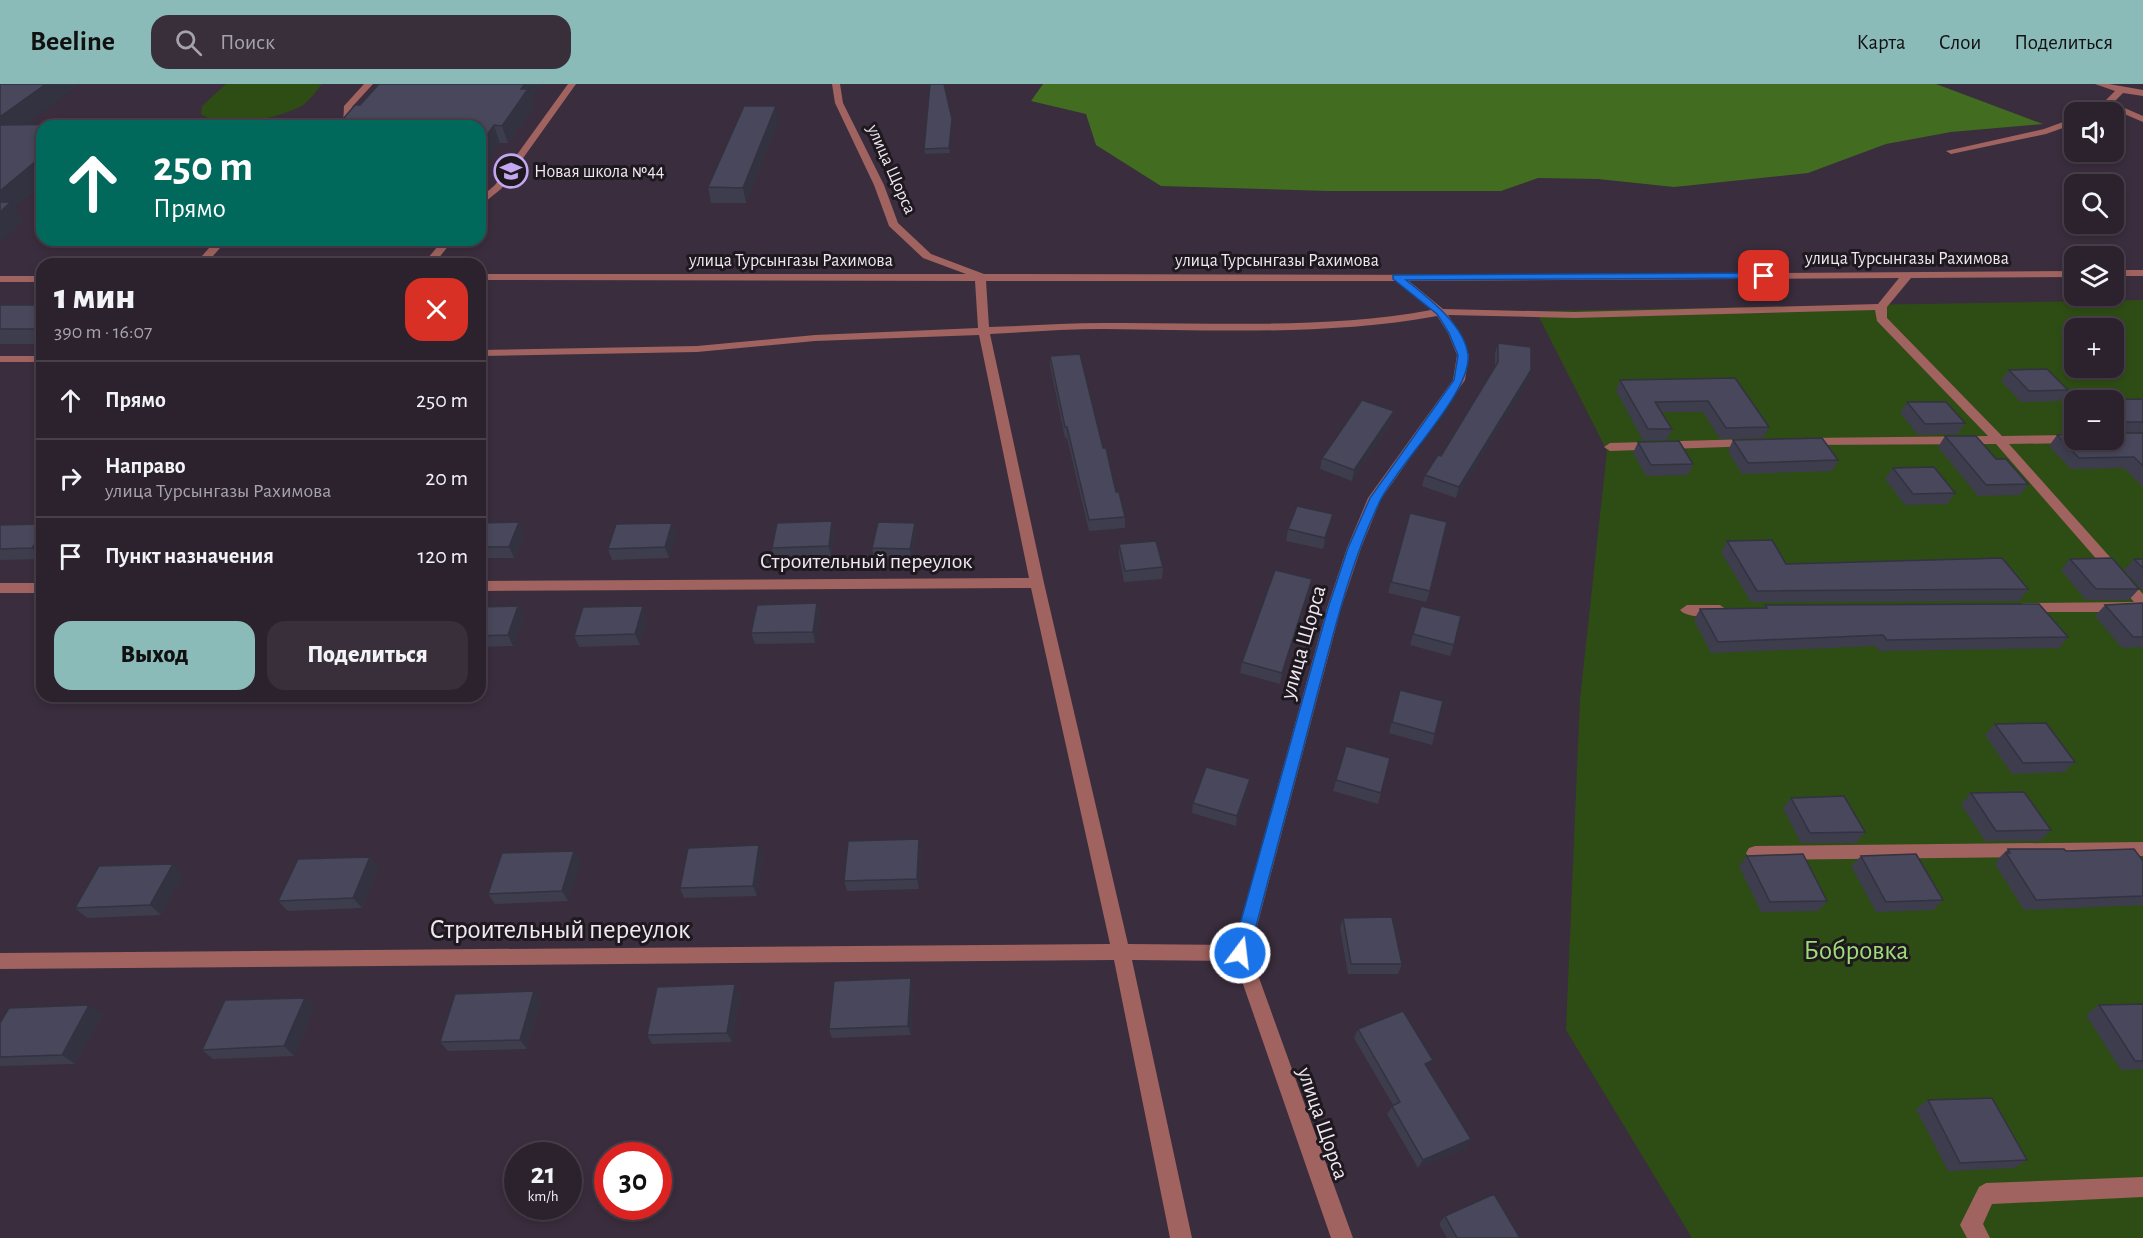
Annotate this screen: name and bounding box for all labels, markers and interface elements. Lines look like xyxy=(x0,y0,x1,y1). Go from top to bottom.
search box xyxy=(151,15,571,69)
icon: search xyxy=(172,26,205,59)
text: Beeline xyxy=(30,28,115,56)
text: Поиск xyxy=(220,31,275,53)
text: Карта xyxy=(1856,32,1906,53)
text: Слои xyxy=(1939,32,1981,53)
text: Поделиться xyxy=(2014,32,2113,53)
map controls xyxy=(2064,102,2124,450)
button: sound xyxy=(2064,102,2124,162)
street label: улица Щорса xyxy=(863,121,919,217)
icon: ahead xyxy=(54,144,132,222)
text: 250 m xyxy=(153,146,253,188)
school or university icon: Новая школа №44 xyxy=(493,153,529,189)
place label: Новая школа №44 xyxy=(534,163,665,181)
button: search xyxy=(2064,174,2124,234)
text: Прямо xyxy=(153,195,226,222)
button: layers xyxy=(2064,246,2124,306)
pin xyxy=(1738,250,1789,301)
street label: улица Турсынгазы Рахимова xyxy=(1804,250,2009,268)
street label: улица Турсынгазы Рахимова xyxy=(688,252,893,270)
street label: улица Турсынгазы Рахимова xyxy=(1174,252,1379,270)
icon: arrive xyxy=(1747,259,1780,292)
button: close xyxy=(405,278,468,341)
text: 1 мин xyxy=(54,279,136,315)
button: + xyxy=(2064,318,2124,378)
text: 390 m · 16:07 xyxy=(54,322,152,342)
icon: ahead xyxy=(54,384,87,417)
text: Прямо xyxy=(105,389,166,411)
text: 250 m xyxy=(416,389,468,411)
button: − xyxy=(2064,390,2124,450)
text: Направо xyxy=(105,455,186,477)
icon: right xyxy=(54,462,87,495)
text: 20 m xyxy=(425,467,468,489)
text: улица Турсынгазы Рахимова xyxy=(105,481,331,501)
icon: arrive xyxy=(54,540,87,573)
text: Пункт назначения xyxy=(105,545,274,567)
text: 120 m xyxy=(418,545,468,567)
street label: Строительный переулок xyxy=(760,550,972,572)
street label: улица Щорса xyxy=(1276,583,1330,703)
button: Выход xyxy=(54,621,255,690)
button: Поделиться xyxy=(267,621,468,690)
street label: Строительный переулок xyxy=(430,916,691,944)
position arrow xyxy=(1208,921,1272,985)
park label: Бобровка xyxy=(1804,937,1908,964)
street label: улица Щорса xyxy=(1293,1063,1353,1182)
speed limit sign: 30 xyxy=(594,1142,672,1220)
text: 21 xyxy=(531,1159,555,1189)
text: km/h xyxy=(528,1189,558,1204)

